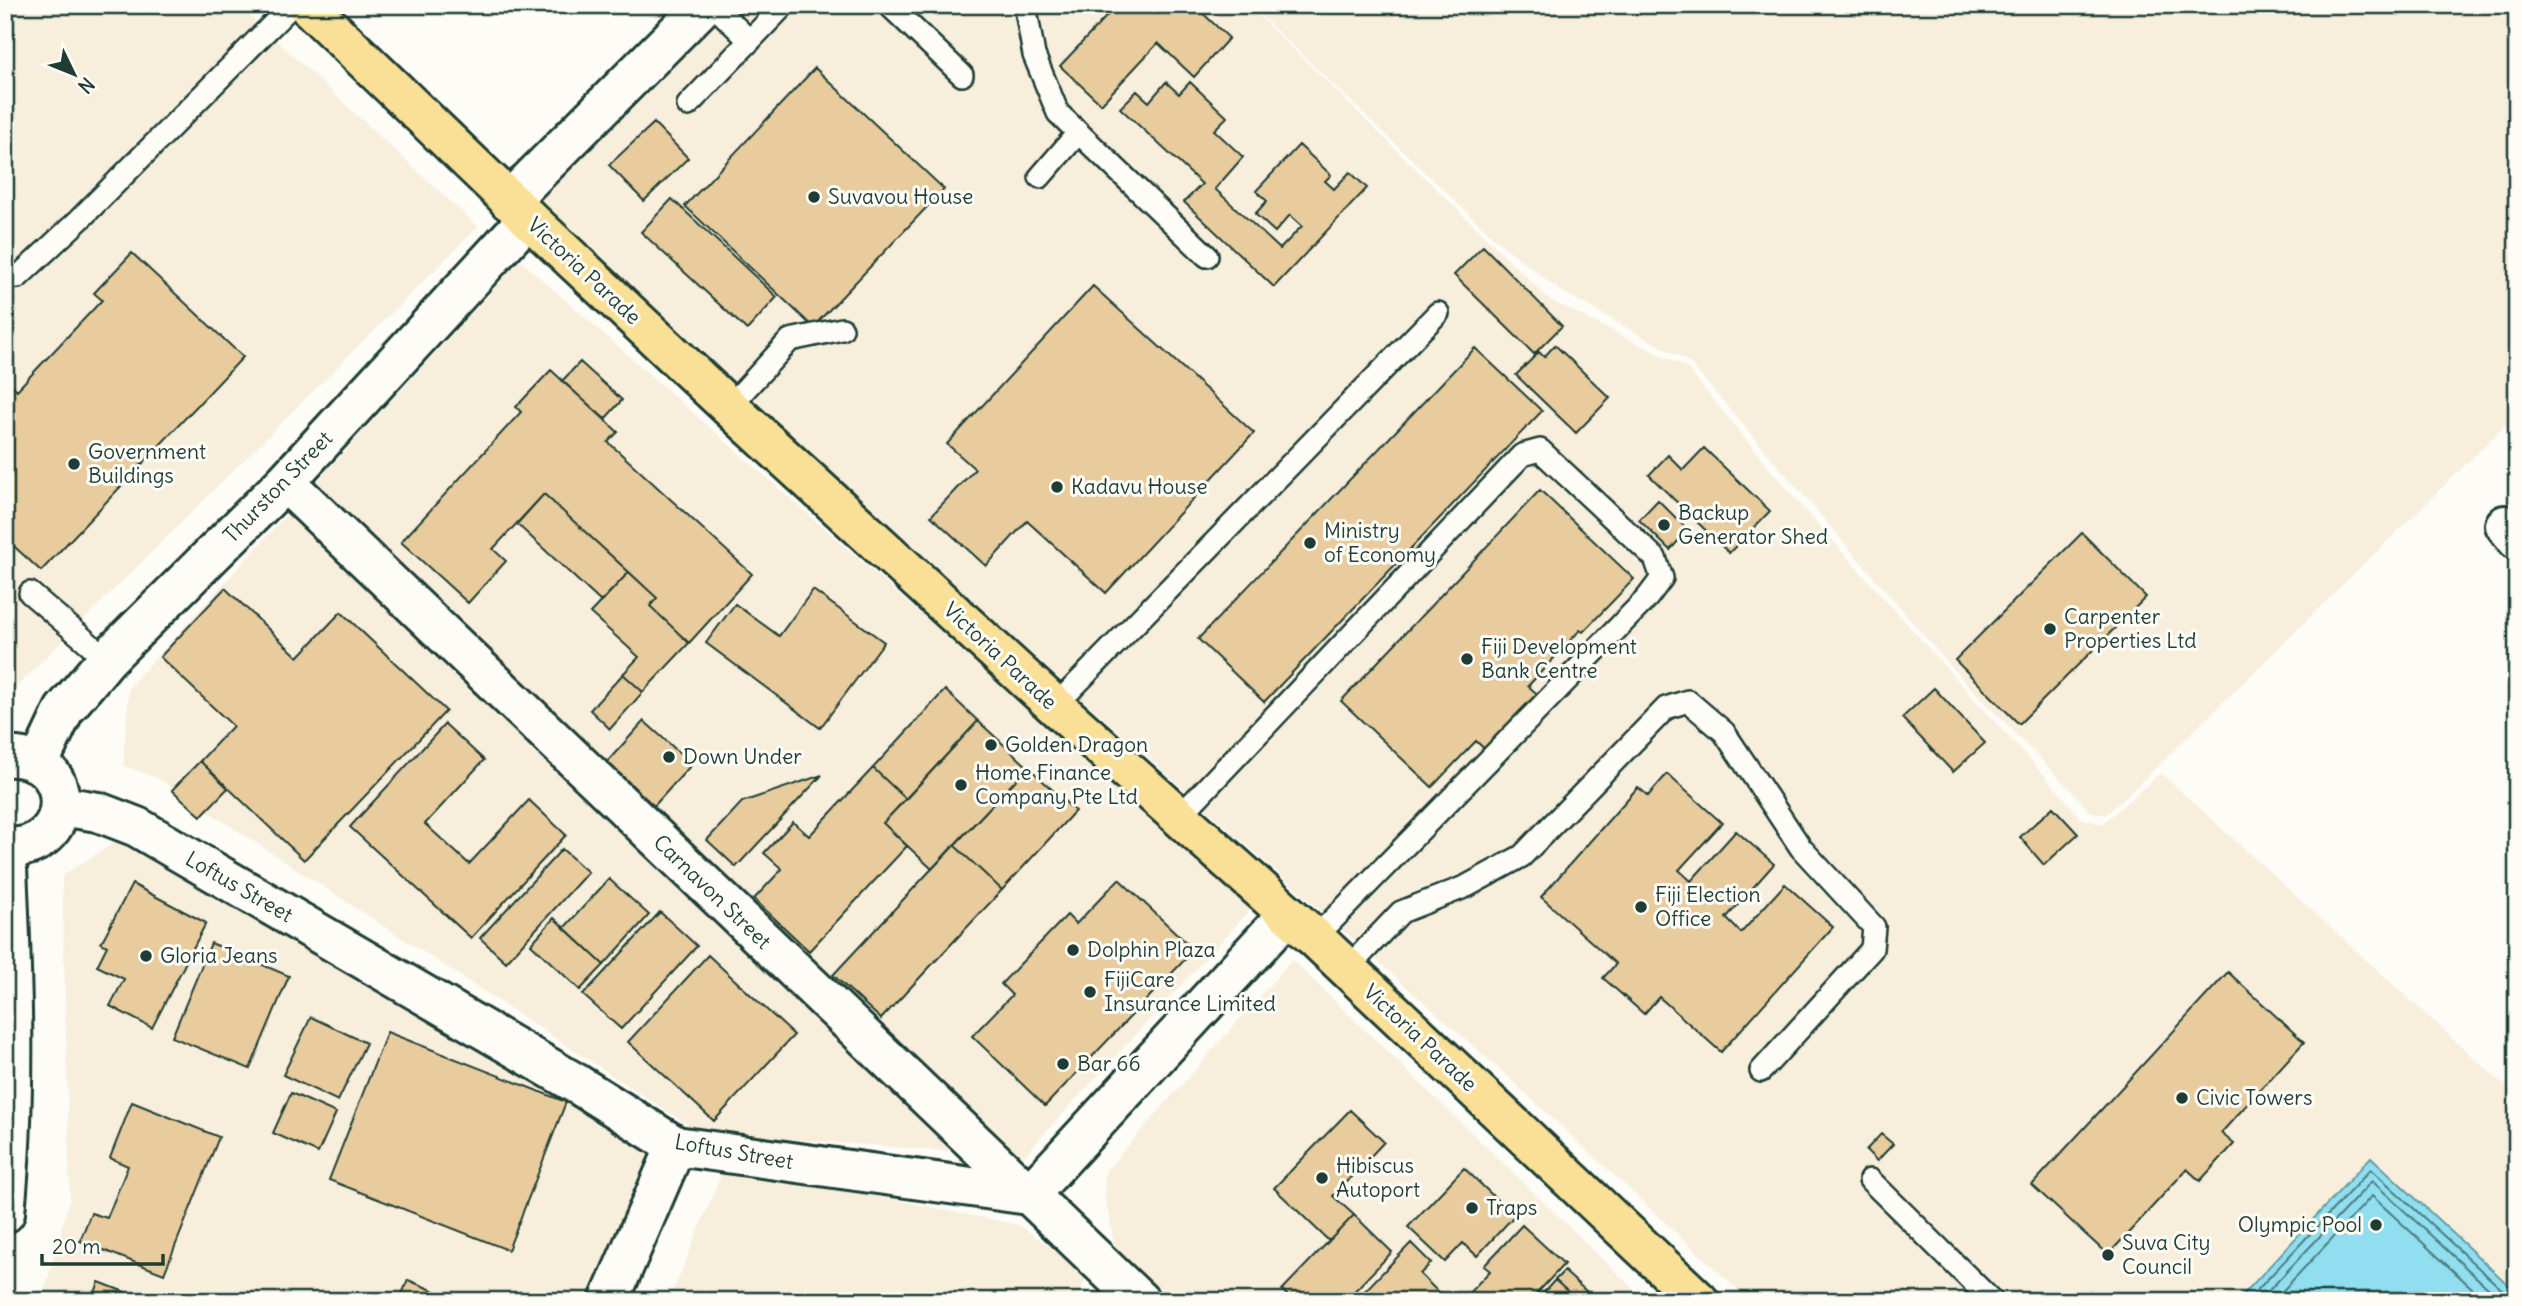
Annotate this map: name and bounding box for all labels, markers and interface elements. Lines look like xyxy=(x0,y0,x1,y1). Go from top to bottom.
north arrow xyxy=(38,38,108,108)
text: N xyxy=(73,73,100,99)
place label: Suvavou House xyxy=(828,183,973,210)
marker: Suvavou House xyxy=(806,189,822,205)
street label: Victoria Parade xyxy=(522,211,647,330)
street label: Thurston Street xyxy=(217,425,338,548)
place label: Government Buildings xyxy=(88,438,206,489)
marker: Government Buildings xyxy=(66,456,82,472)
place label: Kadavu House xyxy=(1071,473,1208,500)
marker: Kadavu House xyxy=(1049,479,1065,495)
place label: Backup Generator Shed xyxy=(1678,499,1828,550)
place label: Ministry of Economy xyxy=(1324,517,1436,568)
marker: Backup Generator Shed xyxy=(1656,517,1672,533)
marker: Ministry of Economy xyxy=(1302,535,1318,551)
street label: Victoria Parade xyxy=(938,596,1063,715)
place label: Carpenter Properties Ltd xyxy=(2064,603,2197,654)
marker: Carpenter Properties Ltd xyxy=(2042,621,2058,637)
place label: Fiji Development Bank Centre xyxy=(1481,633,1637,684)
marker: Fiji Development Bank Centre xyxy=(1459,651,1475,667)
place label: Golden Dragon xyxy=(1005,731,1148,758)
marker: Golden Dragon xyxy=(983,737,999,753)
place label: Down Under xyxy=(683,743,802,770)
marker: Down Under xyxy=(661,749,677,765)
place label: Home Finance Company Pte Ltd xyxy=(975,759,1138,810)
marker: Home Finance Company Pte Ltd xyxy=(953,777,969,793)
street label: Carnavon Street xyxy=(648,829,777,955)
street label: Loftus Street xyxy=(181,845,298,928)
place label: Fiji Election Office xyxy=(1655,881,1761,932)
marker: Fiji Election Office xyxy=(1633,899,1649,915)
place label: Dolphin Plaza xyxy=(1087,936,1216,963)
place label: Gloria Jeans xyxy=(160,942,278,969)
marker: Dolphin Plaza xyxy=(1065,942,1081,958)
marker: Gloria Jeans xyxy=(138,948,154,964)
place label: FijiCare Insurance Limited xyxy=(1104,966,1276,1017)
street label: Victoria Parade xyxy=(1358,978,1483,1097)
marker: FijiCare Insurance Limited xyxy=(1082,984,1098,1000)
place label: Bar 66 xyxy=(1077,1050,1141,1077)
marker: Bar 66 xyxy=(1055,1056,1071,1072)
place label: Civic Towers xyxy=(2196,1084,2312,1111)
marker: Civic Towers xyxy=(2174,1090,2190,1106)
street label: Loftus Street xyxy=(673,1128,795,1175)
place label: Hibiscus Autoport xyxy=(1336,1152,1420,1203)
marker: Hibiscus Autoport xyxy=(1314,1170,1330,1186)
place label: Traps xyxy=(1486,1194,1537,1221)
marker: Traps xyxy=(1464,1200,1480,1216)
place label: Olympic Pool xyxy=(2238,1211,2362,1238)
marker: Olympic Pool xyxy=(2368,1217,2384,1233)
scale bar xyxy=(42,1222,163,1266)
place label: Suva City Council xyxy=(2122,1229,2211,1280)
text: 20 m xyxy=(52,1233,101,1260)
marker: Suva City Council xyxy=(2100,1247,2116,1263)

